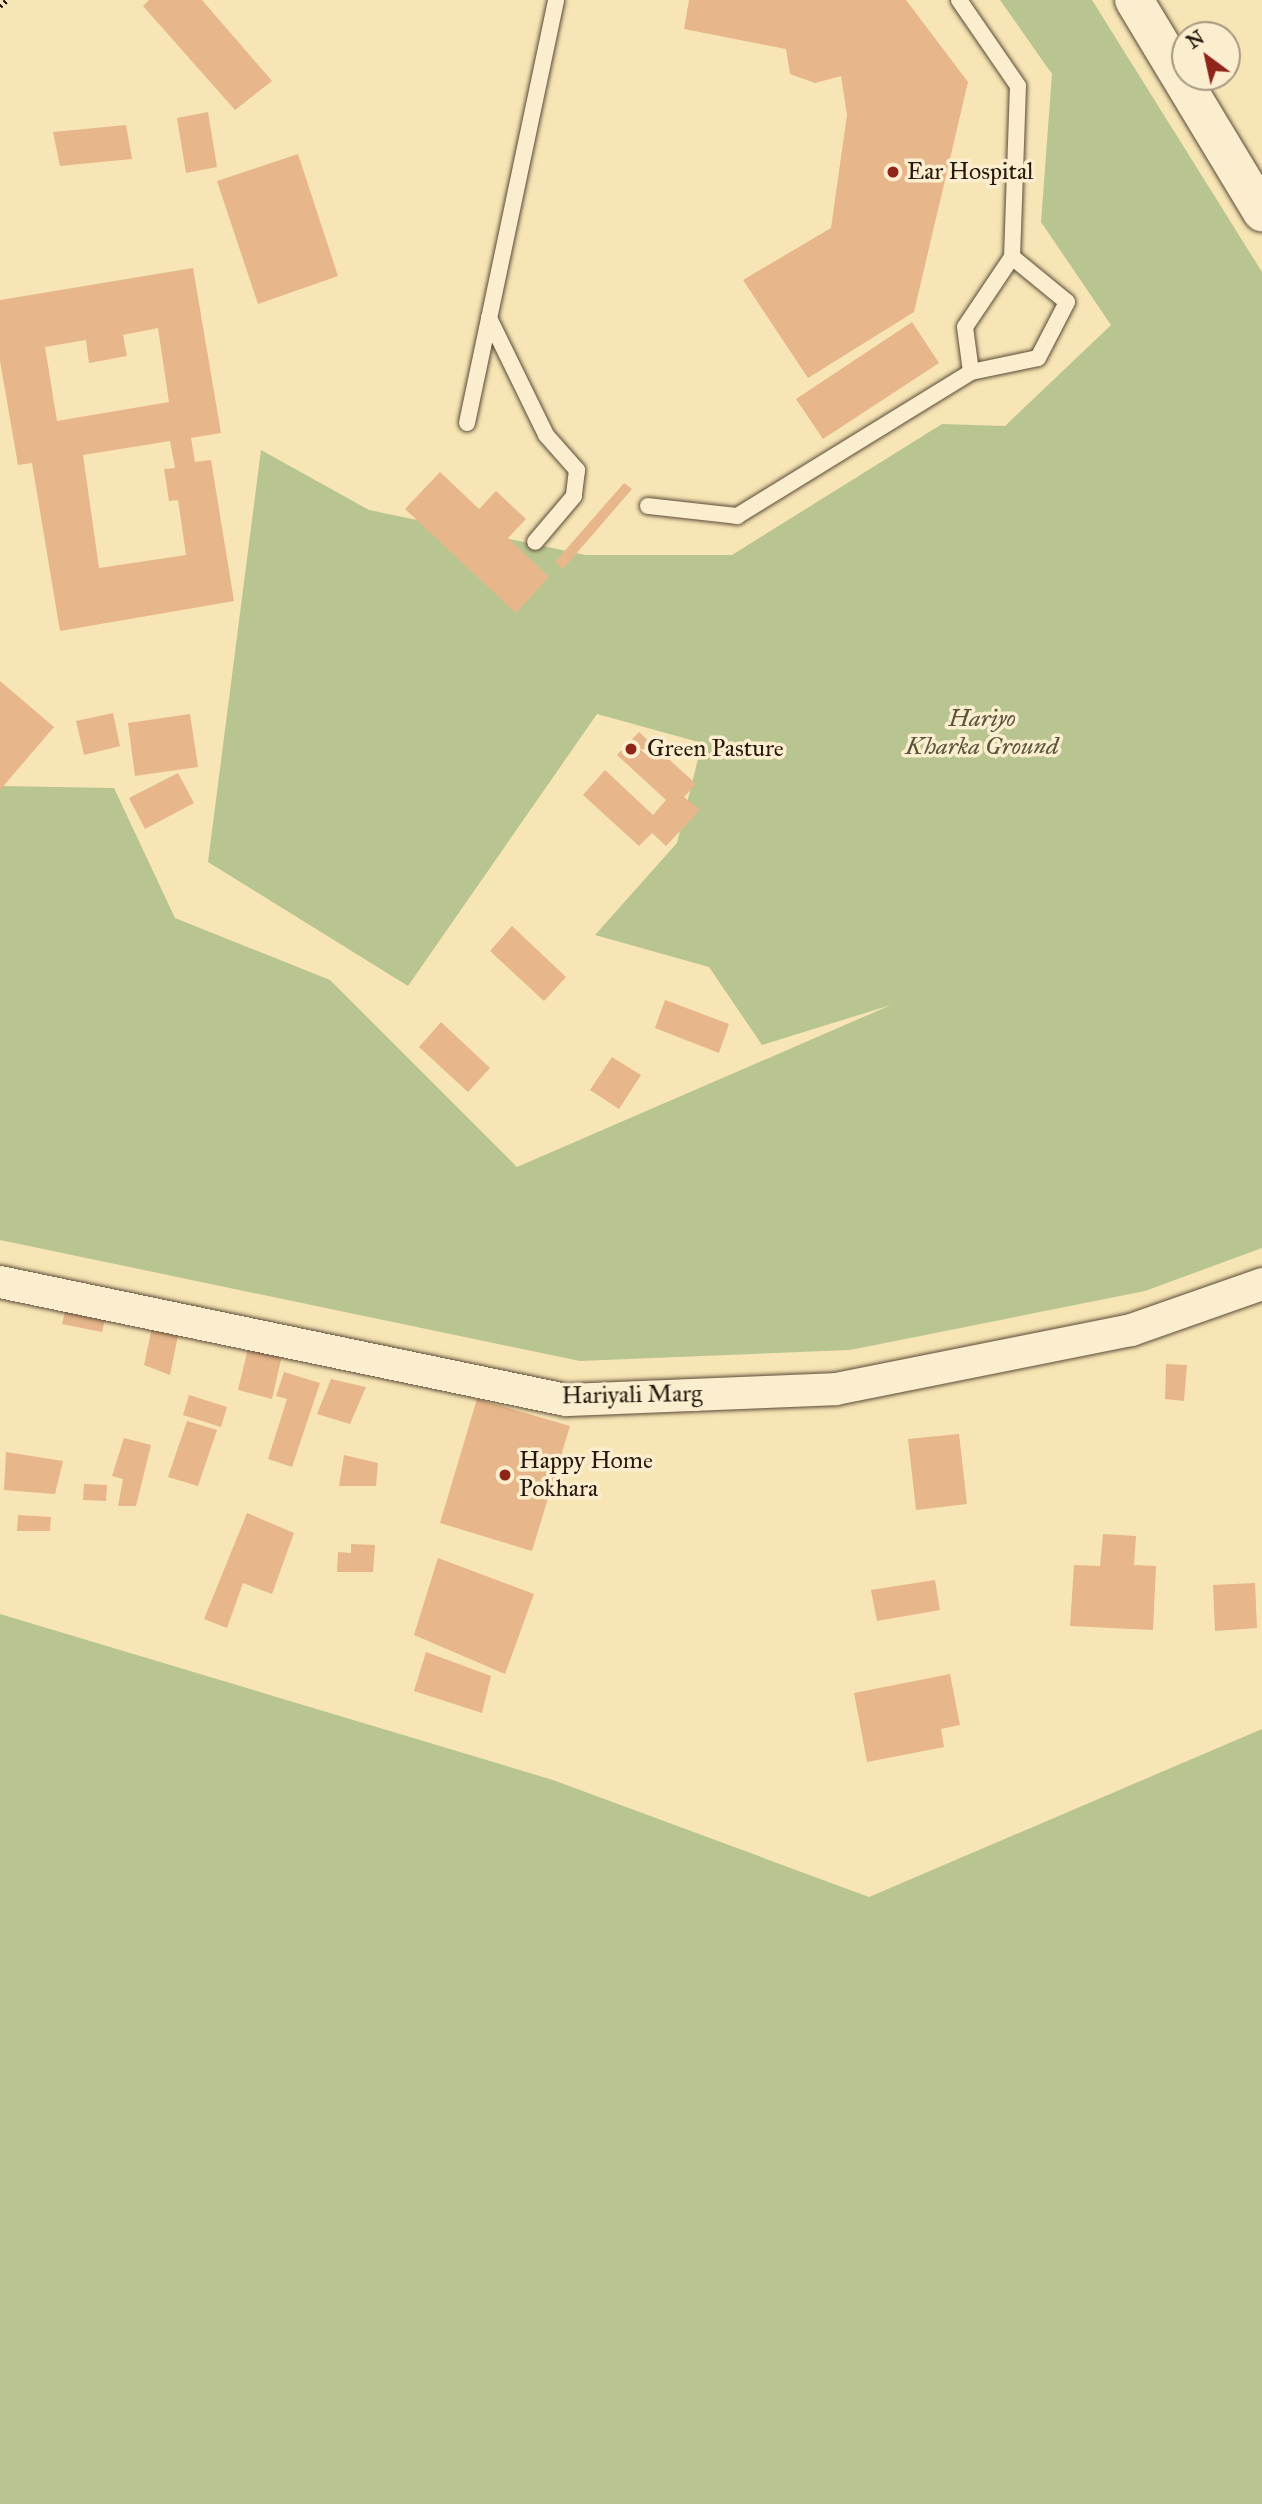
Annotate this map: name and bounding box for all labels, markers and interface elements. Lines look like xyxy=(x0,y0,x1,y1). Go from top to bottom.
north arrow xyxy=(1171,21,1241,91)
text: N xyxy=(1182,26,1208,54)
place label: Ear Hospital xyxy=(907,158,1034,186)
marker: Ear Hospital xyxy=(885,164,901,180)
park label: Hariyo Kharka Ground xyxy=(905,705,1059,761)
place label: Green Pasture xyxy=(647,735,784,763)
marker: Green Pasture xyxy=(621,739,641,759)
street label: Hariyali Marg xyxy=(561,1379,703,1411)
place label: Happy Home Pokhara xyxy=(519,1447,653,1503)
marker: Happy Home Pokhara xyxy=(497,1467,513,1483)

